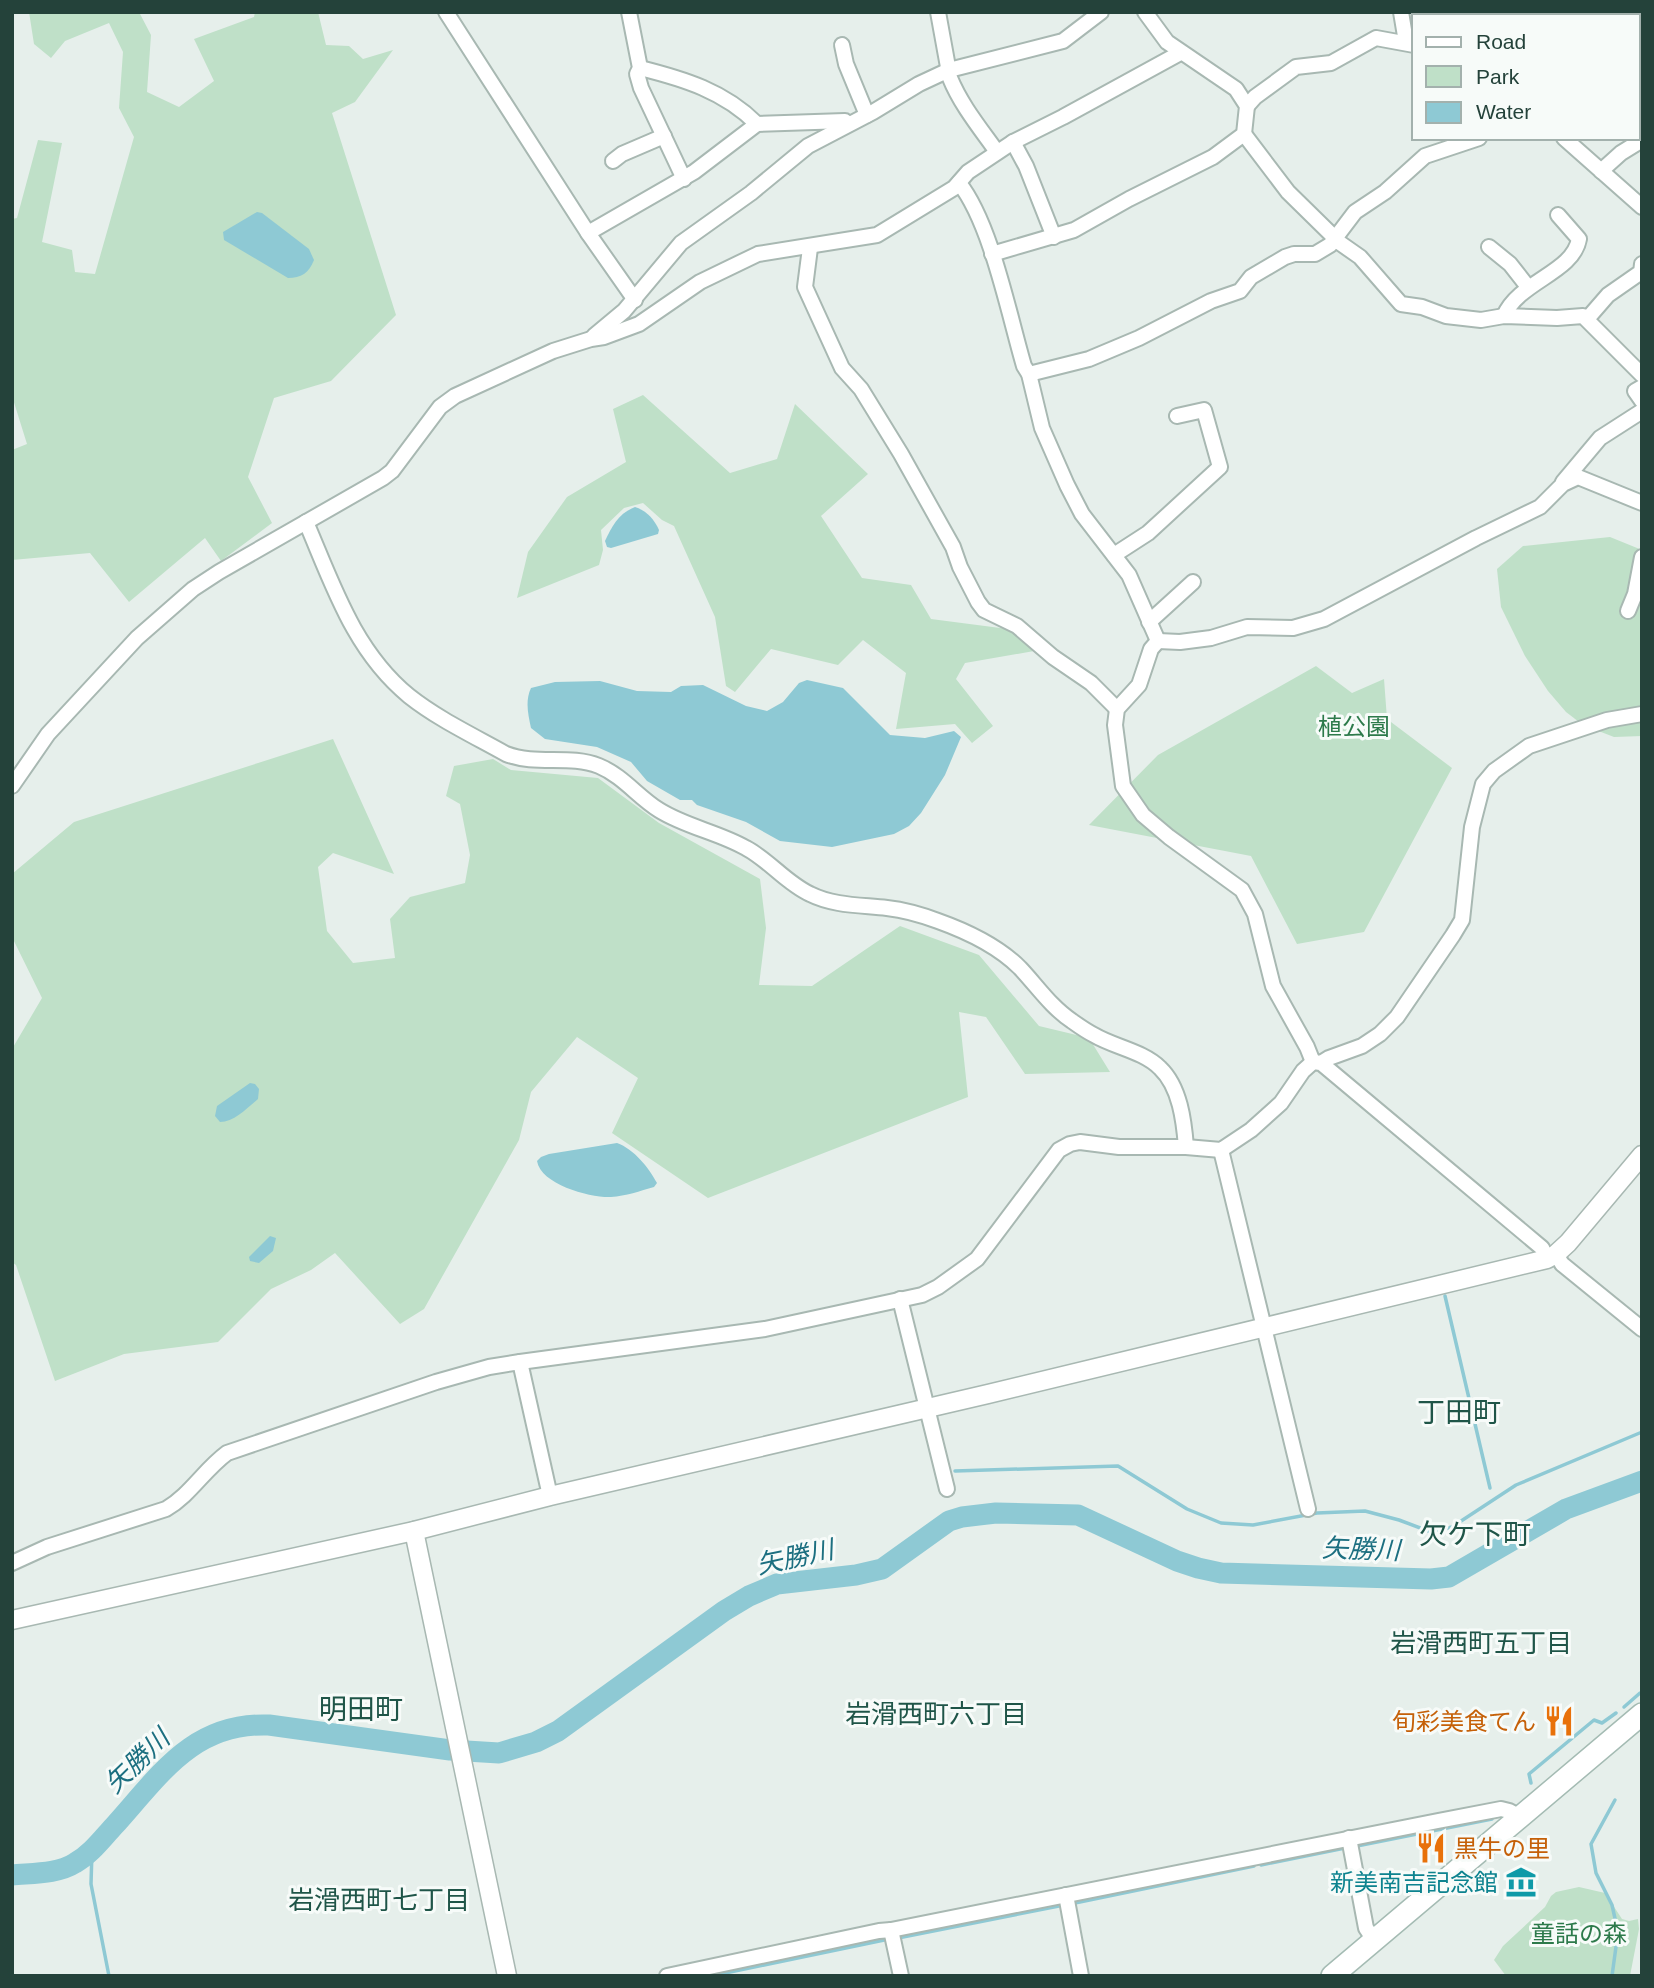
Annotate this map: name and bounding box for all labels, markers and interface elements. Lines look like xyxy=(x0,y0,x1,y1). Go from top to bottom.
legend xyxy=(1412,14,1640,140)
text: Road xyxy=(1476,30,1526,53)
text: Park xyxy=(1476,65,1520,88)
text: Water xyxy=(1476,100,1531,123)
park label: 植公園 xyxy=(1318,713,1390,740)
district label: 丁田町 xyxy=(1417,1397,1501,1428)
district label: 欠ケ下町 xyxy=(1419,1519,1531,1550)
water label: 矢勝川 xyxy=(1321,1533,1403,1565)
water label: 矢勝川 xyxy=(754,1534,839,1580)
district label: 岩滑西町五丁目 xyxy=(1390,1628,1572,1658)
district label: 明田町 xyxy=(319,1694,403,1725)
district label: 岩滑西町六丁目 xyxy=(845,1699,1027,1729)
restaurant icon: 旬彩美食てん xyxy=(1542,1704,1576,1738)
place label: 旬彩美食てん xyxy=(1392,1708,1536,1735)
water label: 矢勝川 xyxy=(99,1721,178,1799)
restaurant icon: 黒牛の里 xyxy=(1414,1831,1448,1865)
place label: 黒牛の里 xyxy=(1454,1835,1550,1862)
museum icon: 新美南吉記念館 xyxy=(1504,1865,1538,1899)
place label: 新美南吉記念館 xyxy=(1330,1869,1498,1896)
district label: 岩滑西町七丁目 xyxy=(288,1885,470,1915)
park label: 童話の森 xyxy=(1531,1920,1627,1947)

